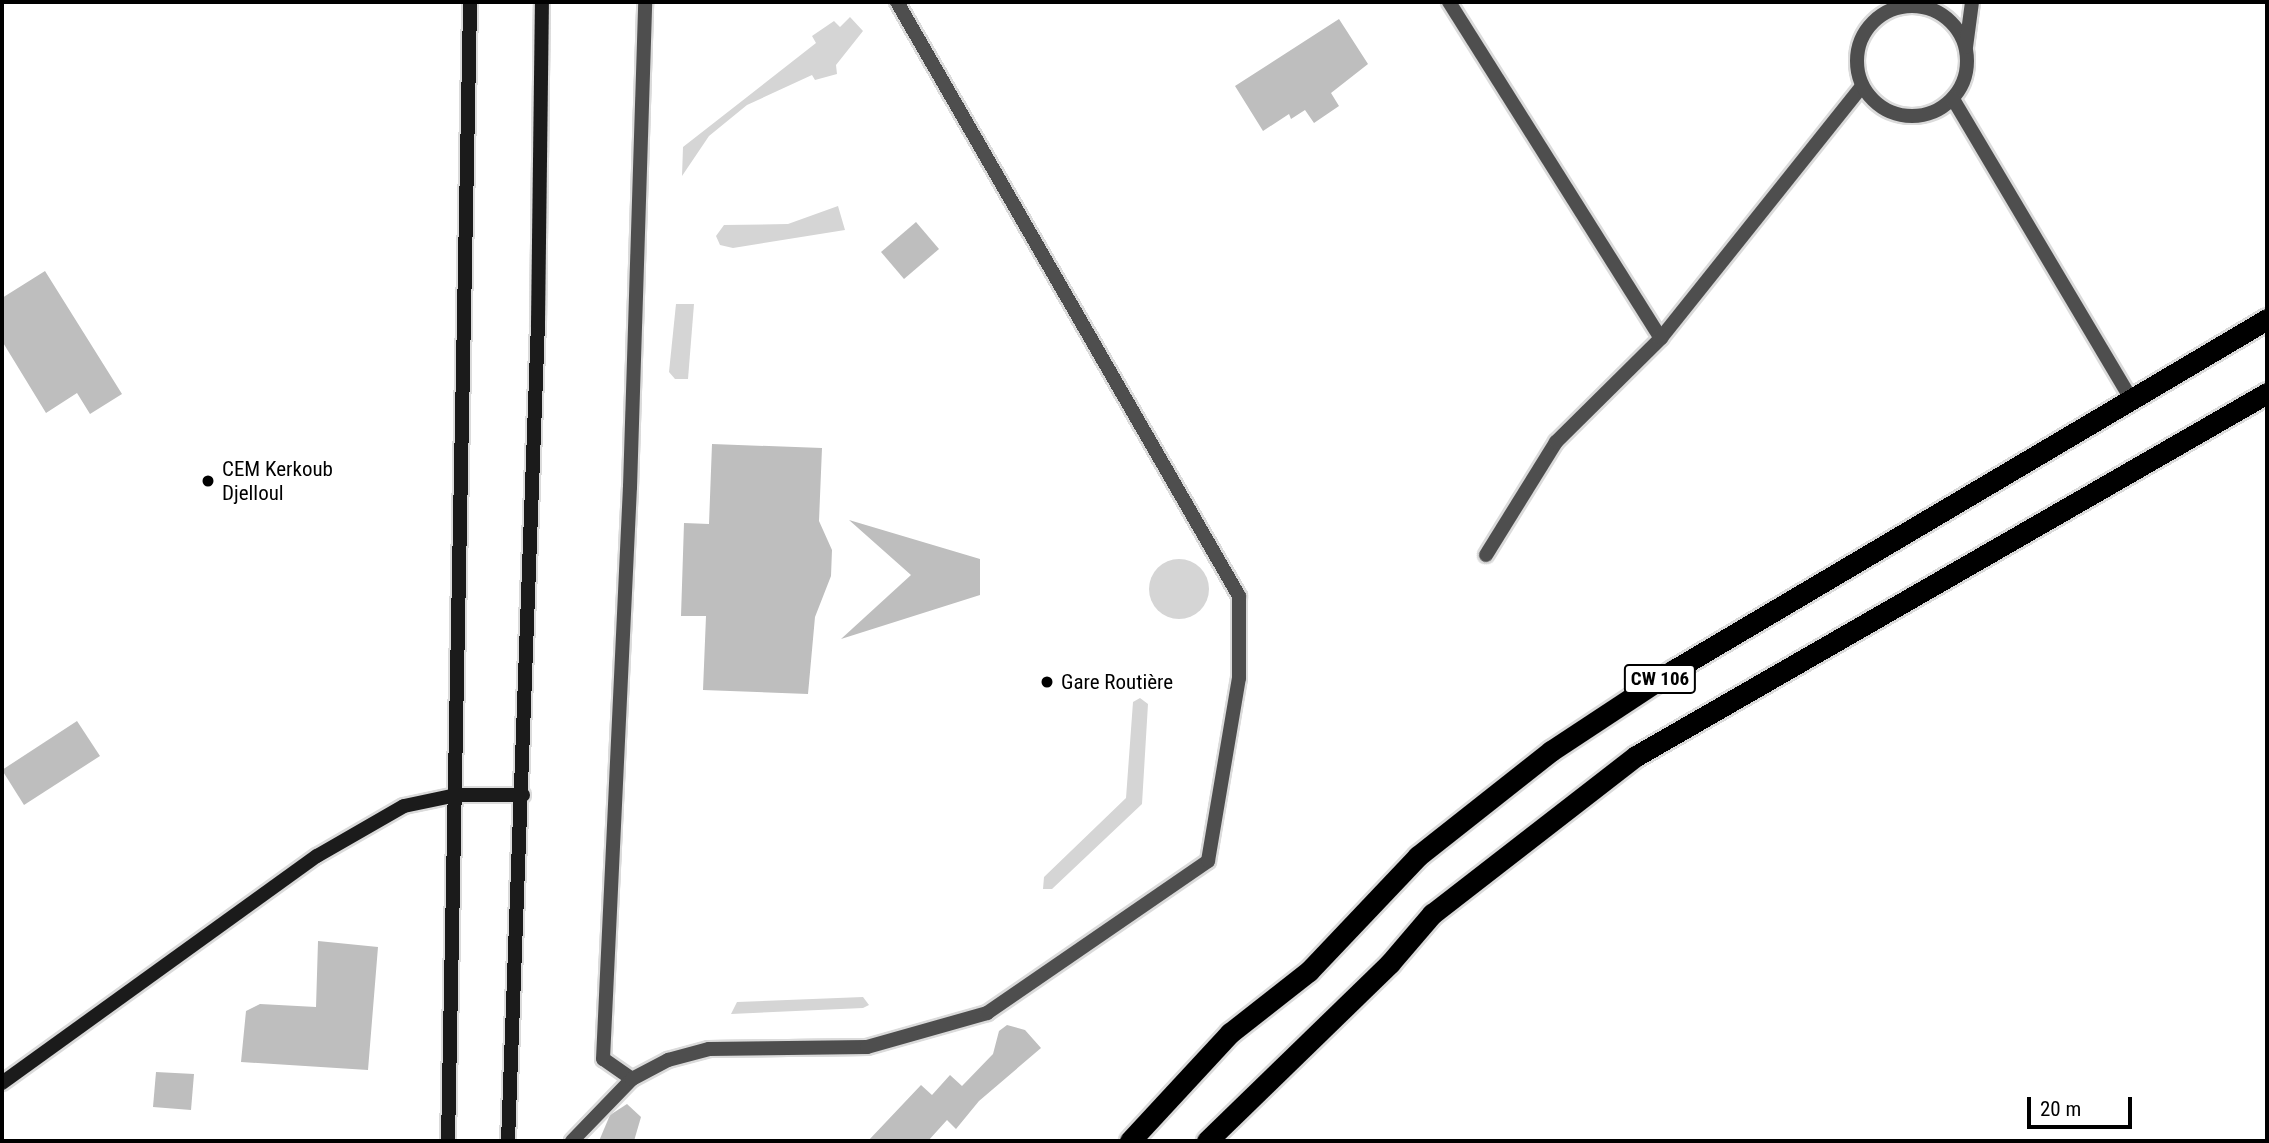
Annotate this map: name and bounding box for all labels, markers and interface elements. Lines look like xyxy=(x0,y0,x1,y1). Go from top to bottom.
place label: CEM Kerkoub Djelloul xyxy=(222,456,333,506)
marker: CEM Kerkoub Djelloul xyxy=(200,473,216,489)
road number: CW 106 xyxy=(1623,664,1697,694)
place label: Gare Routière xyxy=(1061,669,1173,695)
marker: Gare Routière xyxy=(1039,674,1055,690)
scale bar xyxy=(2031,1084,2136,1128)
text: 20 m xyxy=(2040,1097,2081,1121)

